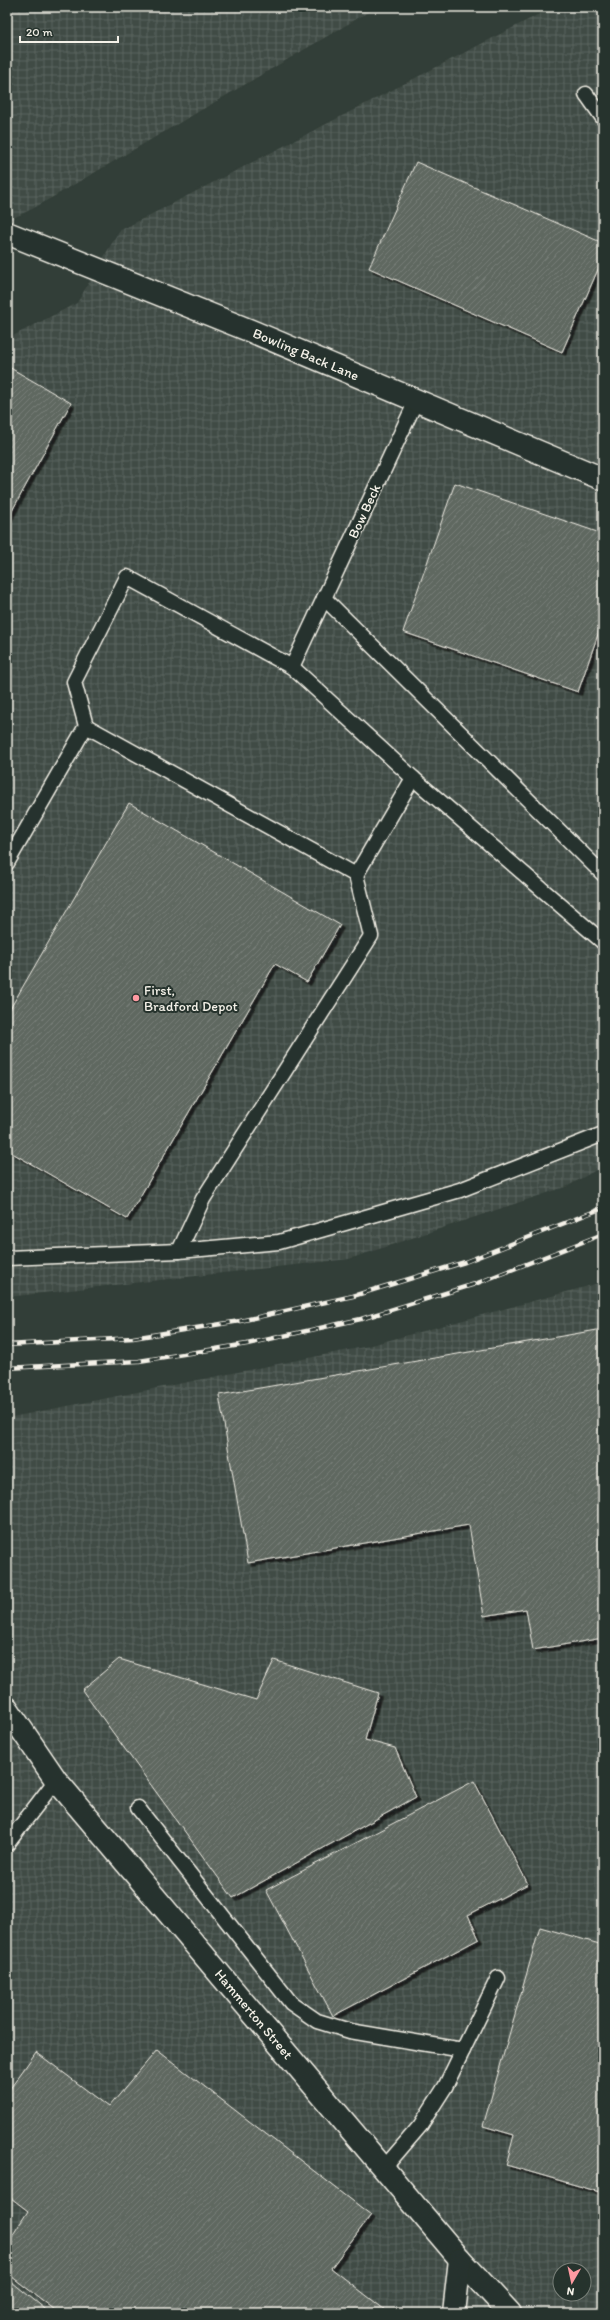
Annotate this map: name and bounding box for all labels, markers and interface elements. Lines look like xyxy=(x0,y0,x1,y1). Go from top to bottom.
scale bar xyxy=(20,18,118,44)
text: 20 m xyxy=(26,25,53,39)
street label: Bowling Back Lane xyxy=(250,324,362,385)
street label: Bow Beck xyxy=(344,481,385,541)
place label: First, Bradford Depot xyxy=(144,982,238,1015)
marker: First, Bradford Depot xyxy=(131,993,141,1003)
street label: Hammerton Street xyxy=(211,1966,296,2063)
north arrow xyxy=(552,2262,592,2302)
text: N xyxy=(566,2284,575,2298)

